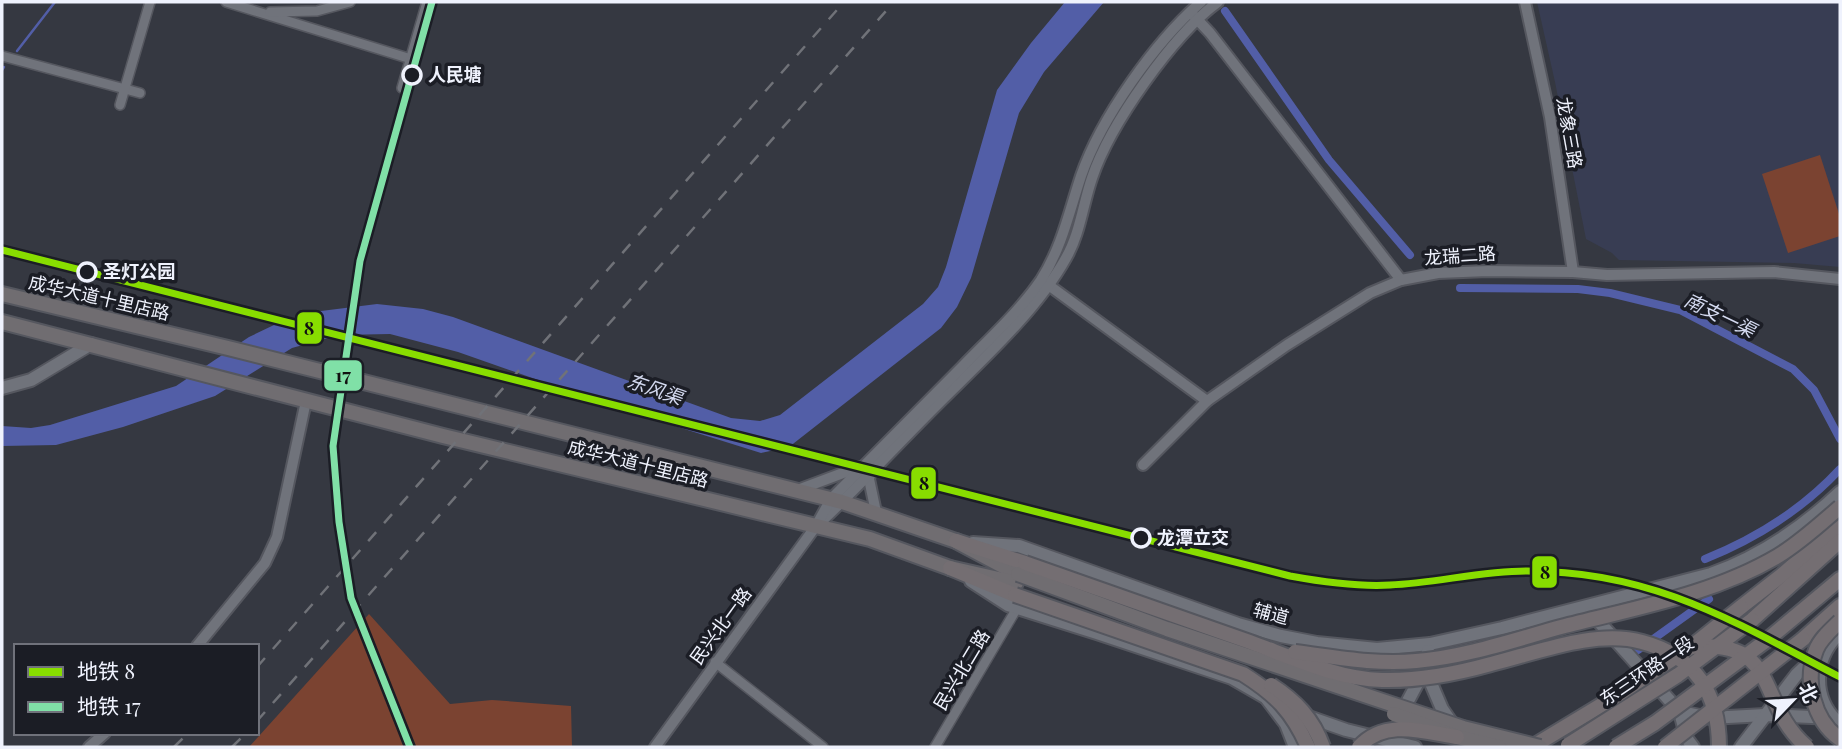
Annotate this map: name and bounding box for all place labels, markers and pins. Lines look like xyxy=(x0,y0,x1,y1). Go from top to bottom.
place label: 人民塘 xyxy=(428,62,482,86)
marker: 人民塘 xyxy=(402,65,422,85)
place label: 圣灯公园 xyxy=(103,259,175,283)
marker: 圣灯公园 xyxy=(77,262,97,282)
place label: 龙潭立交 xyxy=(1157,525,1229,549)
marker: 龙潭立交 xyxy=(1131,528,1151,548)

